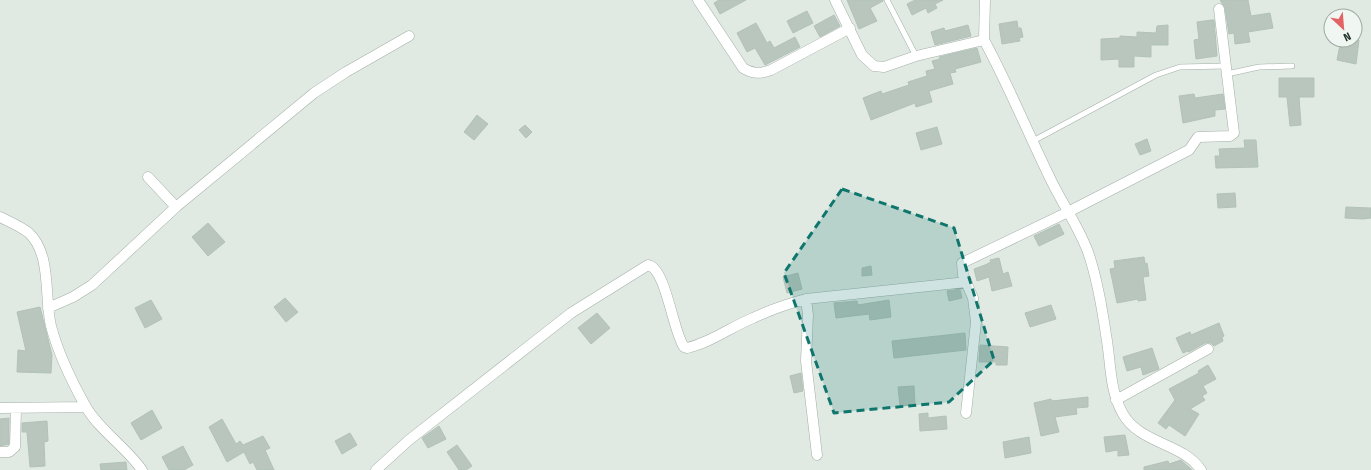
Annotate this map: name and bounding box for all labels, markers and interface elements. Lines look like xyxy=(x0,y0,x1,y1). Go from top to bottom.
north arrow xyxy=(1323,8,1363,48)
text: N xyxy=(1341,29,1353,44)

